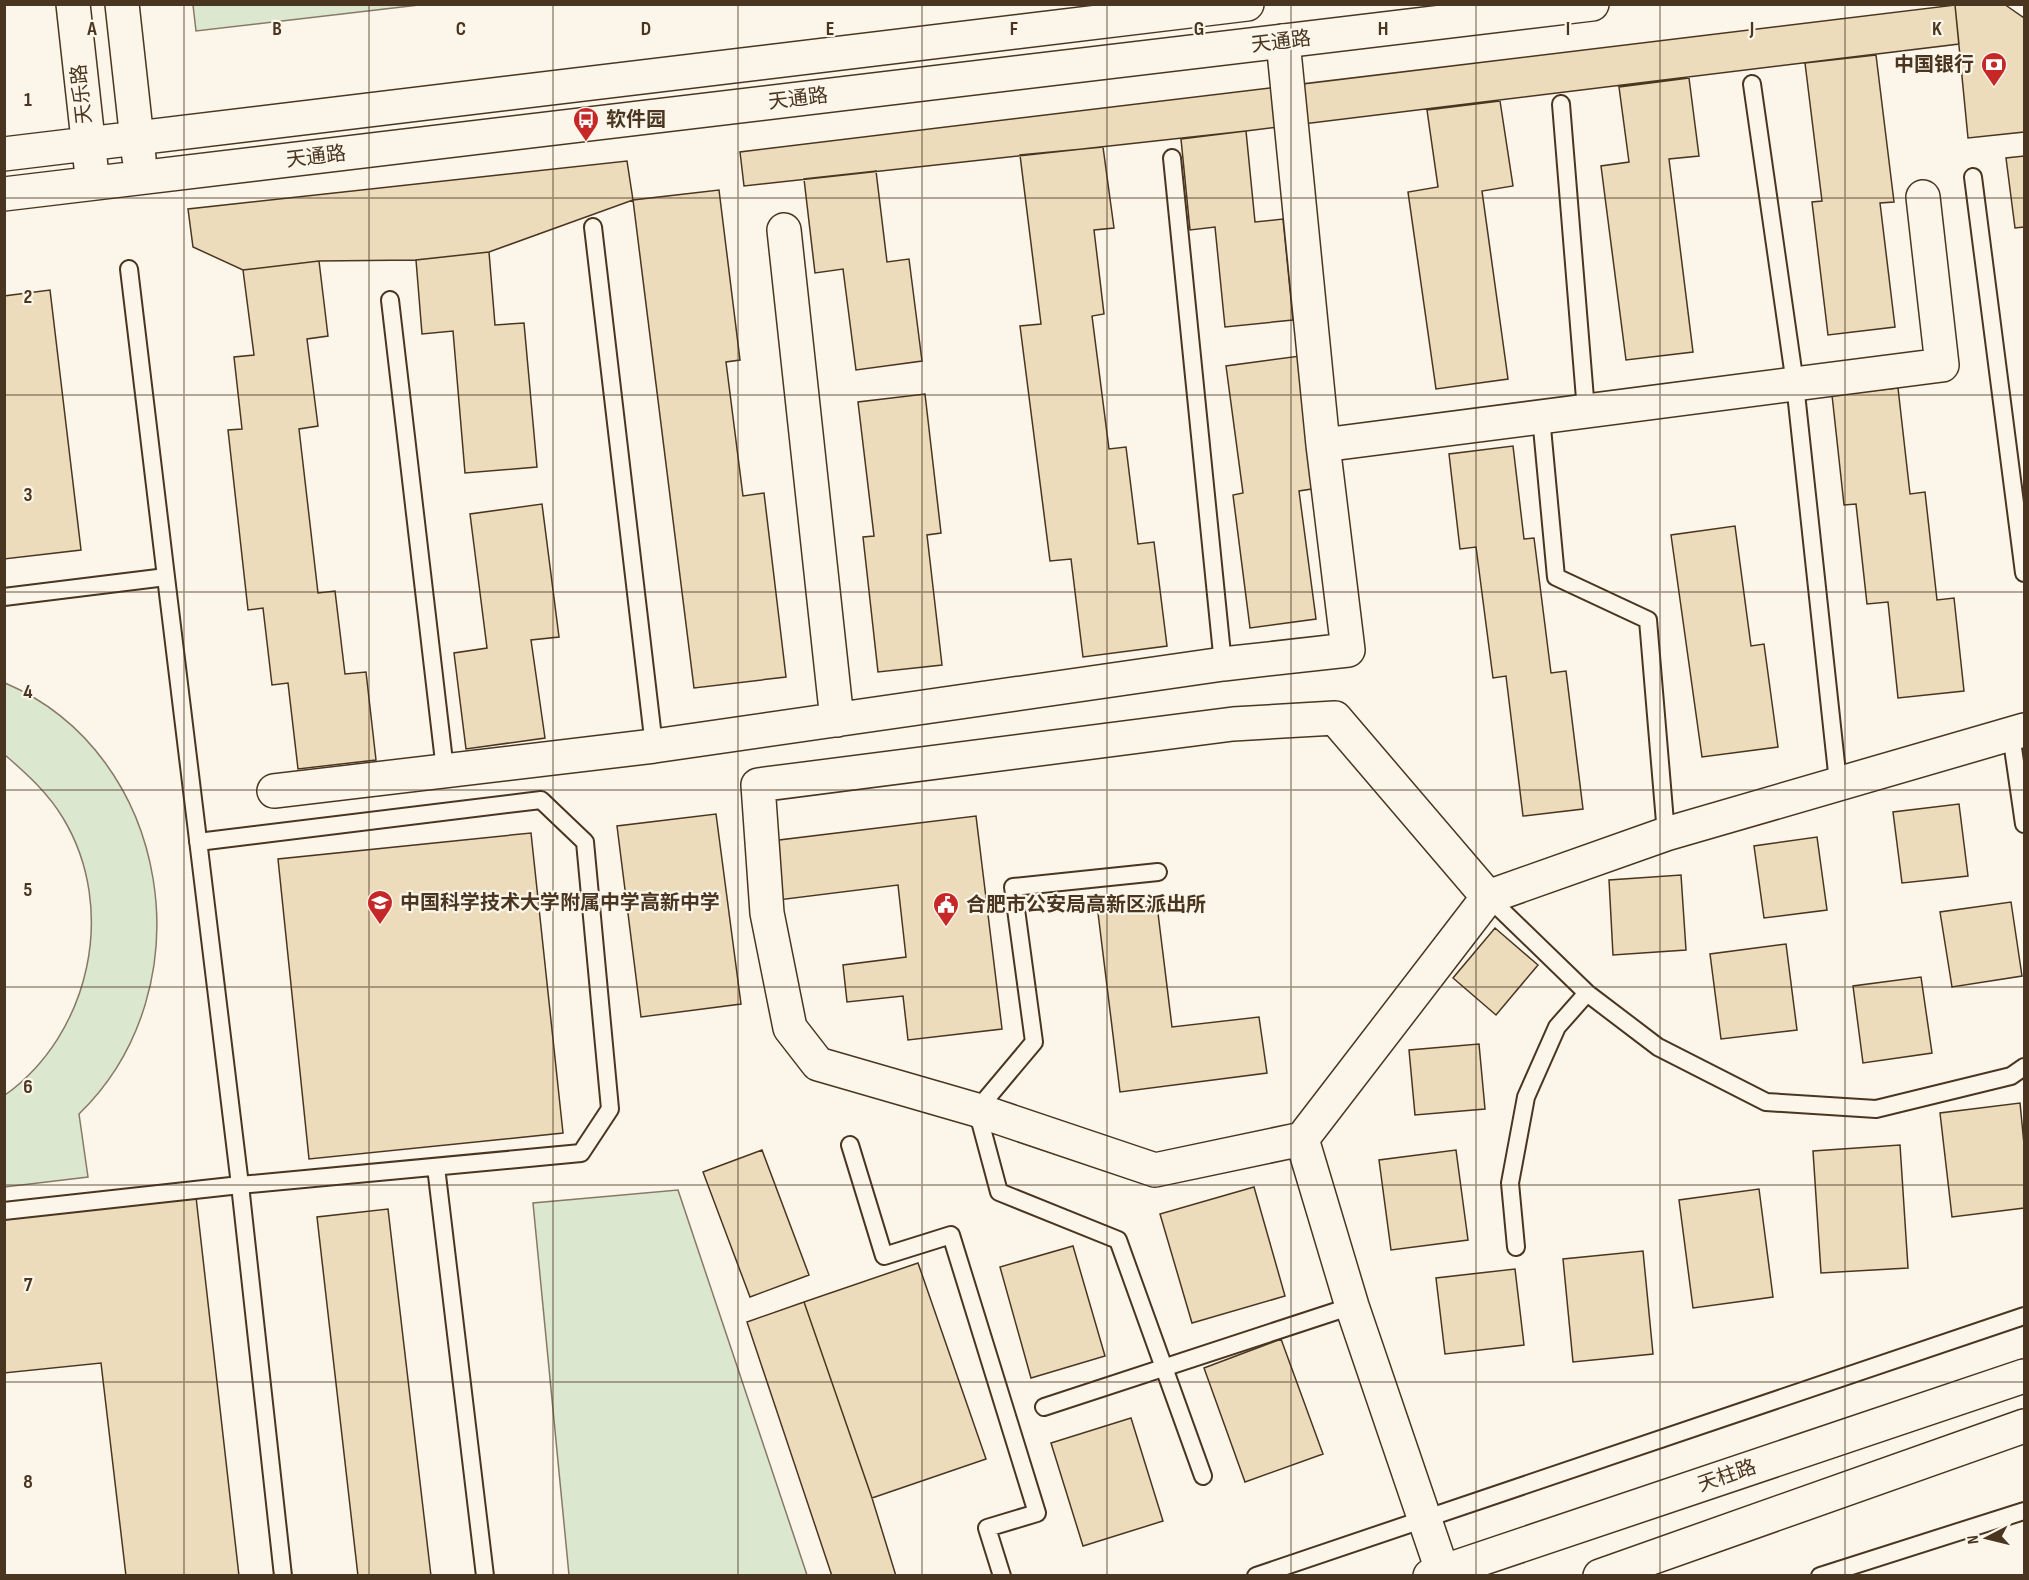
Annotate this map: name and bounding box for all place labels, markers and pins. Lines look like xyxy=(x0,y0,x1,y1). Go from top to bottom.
bank icon: 中国银行 xyxy=(1979,50,2009,88)
place label: 中国银行 xyxy=(1894,53,1974,77)
bus stop icon: 软件园 xyxy=(571,105,601,143)
place label: 软件园 xyxy=(606,108,666,132)
school or university icon: 中国科学技术大学附属中学高新中学 xyxy=(365,888,395,926)
public building icon: 合肥市公安局高新区派出所 xyxy=(931,890,961,928)
place label: 中国科学技术大学附属中学高新中学 xyxy=(400,891,720,915)
place label: 合肥市公安局高新区派出所 xyxy=(966,893,1206,917)

